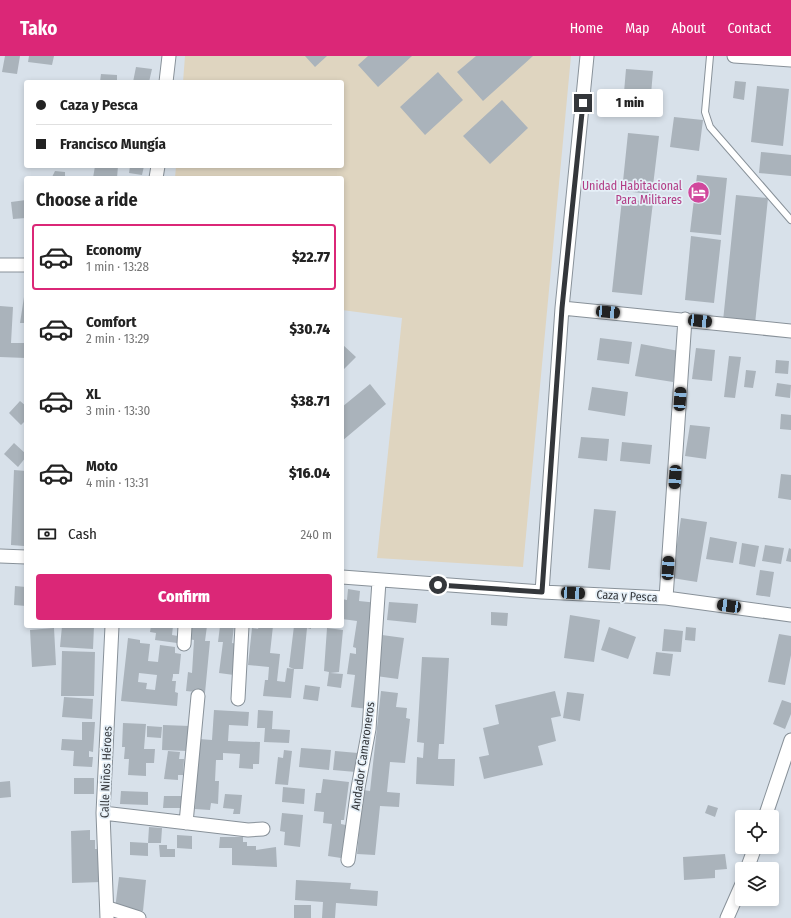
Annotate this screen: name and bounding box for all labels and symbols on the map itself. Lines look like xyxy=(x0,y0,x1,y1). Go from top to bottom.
callout: 1 min xyxy=(597,89,663,117)
route end xyxy=(574,94,592,112)
place label: Unidad Habitacional Para Militares xyxy=(582,179,682,207)
hotel icon: Unidad Habitacional Para Militares xyxy=(685,180,711,206)
car xyxy=(596,305,620,319)
car xyxy=(687,314,713,328)
car xyxy=(673,387,687,411)
car xyxy=(668,465,682,489)
car xyxy=(661,556,675,580)
route start xyxy=(429,576,447,594)
car xyxy=(561,586,585,600)
street label: Caza y Pesca xyxy=(596,587,658,605)
car xyxy=(716,598,742,614)
street label: Andador Camaroneros xyxy=(348,701,378,811)
street label: Calle Niños Héroes xyxy=(97,726,115,818)

